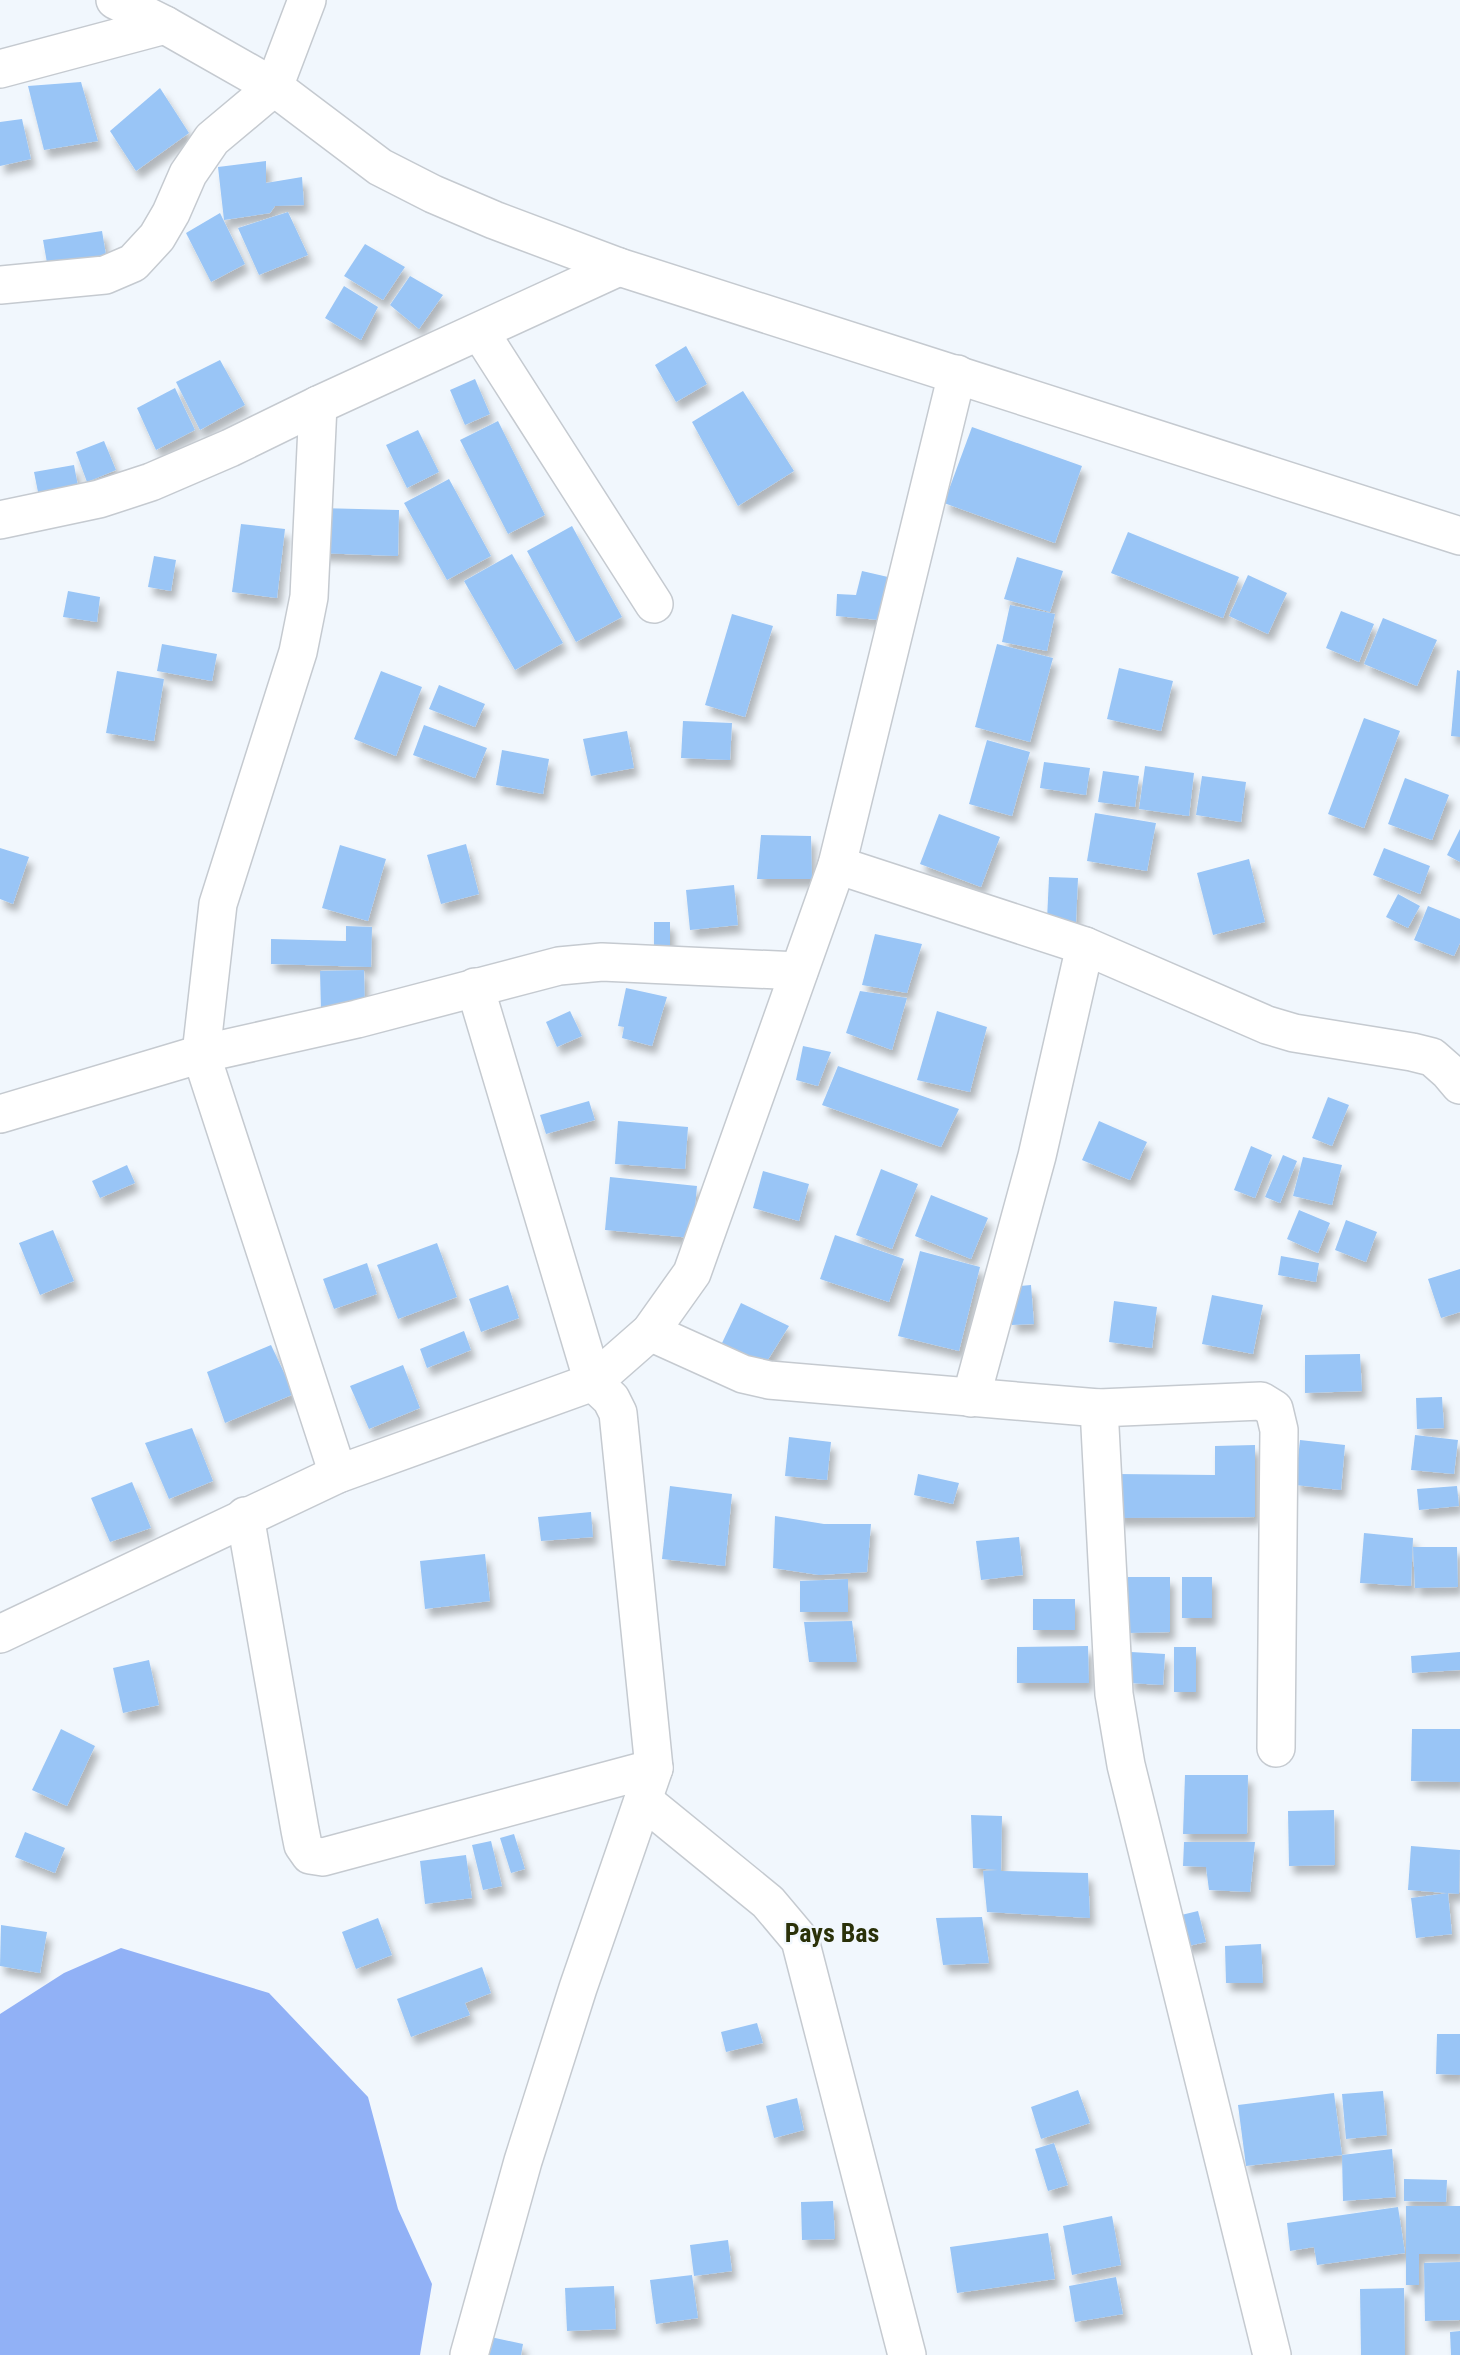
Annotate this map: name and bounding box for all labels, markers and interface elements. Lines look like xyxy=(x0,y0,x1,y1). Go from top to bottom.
district label: Pays Bas xyxy=(785,1918,879,1948)

